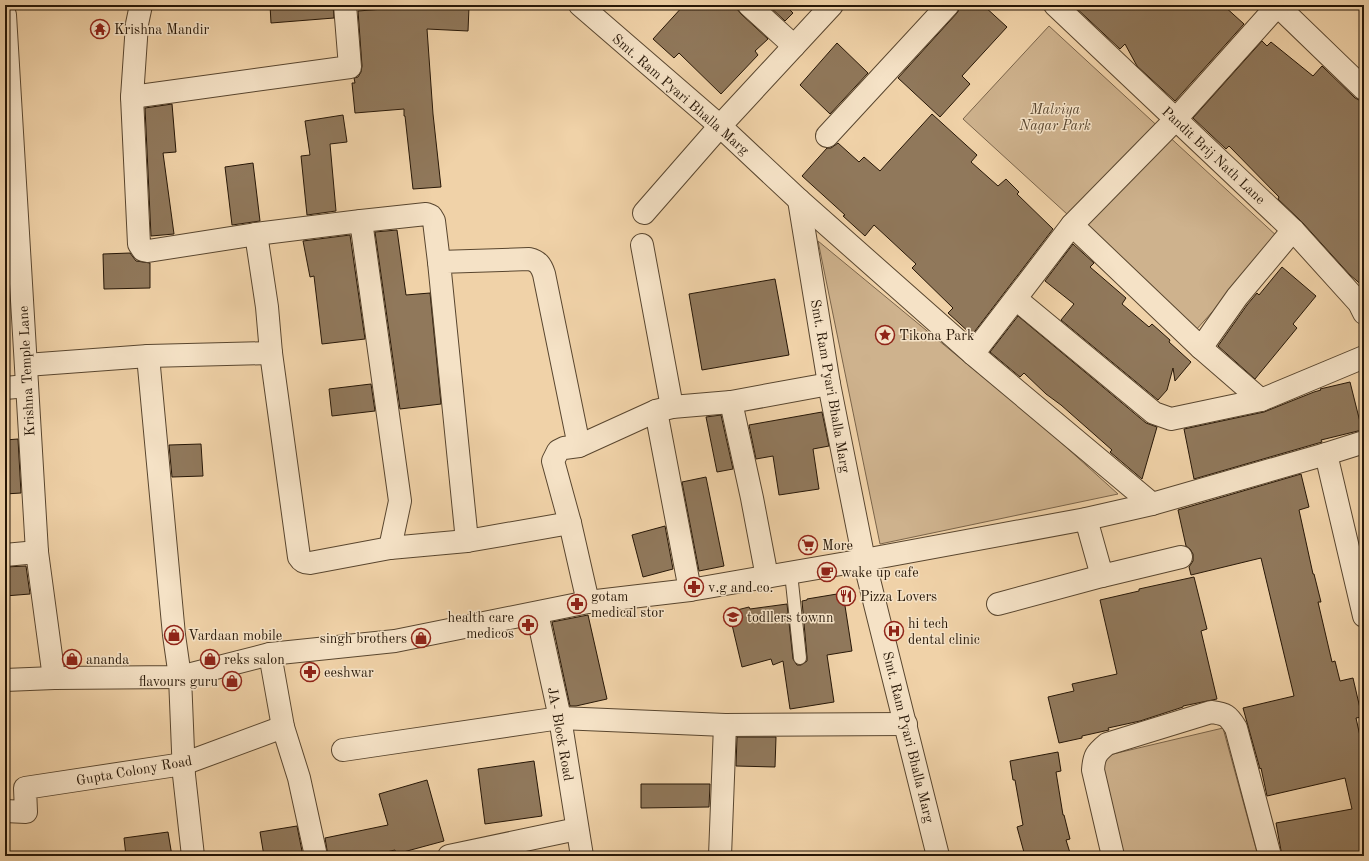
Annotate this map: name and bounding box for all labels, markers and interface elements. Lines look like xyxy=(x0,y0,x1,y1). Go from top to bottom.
temple icon: Krishna Mandir xyxy=(89,18,111,40)
place label: Krishna Mandir xyxy=(114,23,209,37)
street label: Smt. Ram Pyari Bhalla Marg xyxy=(609,32,752,158)
park label: Malviya Nagar Park xyxy=(1018,103,1091,134)
street label: Pandit Brij Nath Lane xyxy=(1159,104,1268,207)
street label: Smt. Ram Pyari Bhalla Marg xyxy=(808,298,852,474)
street label: Krishna Temple Lane xyxy=(17,305,37,436)
place icon: Tikona Park xyxy=(874,324,896,346)
place label: Tikona Park xyxy=(899,329,974,343)
supermarket icon: More xyxy=(797,534,819,556)
place label: More xyxy=(822,539,853,553)
cafe icon: wake up cafe xyxy=(816,561,838,583)
place label: wake up cafe xyxy=(841,566,919,580)
pharmacy icon: v.g and co. xyxy=(683,576,705,598)
place label: v.g and co. xyxy=(708,581,774,595)
restaurant icon: Pizza Lovers xyxy=(835,585,857,607)
place label: gotam medical stor xyxy=(591,590,664,620)
place label: Pizza Lovers xyxy=(860,590,937,604)
pharmacy icon: gotam medical stor xyxy=(566,593,588,615)
school or university icon: todllers townn xyxy=(722,606,744,628)
place label: health care medicos xyxy=(448,611,514,641)
place label: todllers townn xyxy=(747,611,834,625)
pharmacy icon: health care medicos xyxy=(517,614,539,636)
place label: hi tech dental clinic xyxy=(908,617,980,647)
hospital icon: hi tech dental clinic xyxy=(883,620,905,642)
shop icon: Vardaan mobile xyxy=(163,624,185,646)
shop icon: singh brothers xyxy=(410,627,432,649)
place label: Vardaan mobile xyxy=(188,629,282,643)
place label: singh brothers xyxy=(320,632,407,646)
shop icon: ananda xyxy=(61,648,83,670)
shop icon: reks salon xyxy=(199,648,221,670)
street label: Smt. Ram Pyari Bhalla Marg xyxy=(880,650,936,825)
place label: ananda xyxy=(86,653,129,667)
place label: reks salon xyxy=(224,653,285,667)
pharmacy icon: eeshwar xyxy=(299,661,321,683)
place label: eeshwar xyxy=(324,666,374,680)
shop icon: flavours guru xyxy=(221,670,243,692)
place label: flavours guru xyxy=(139,675,219,689)
street label: JA- Block Road xyxy=(545,686,575,782)
street label: Gupta Colony Road xyxy=(75,754,193,788)

